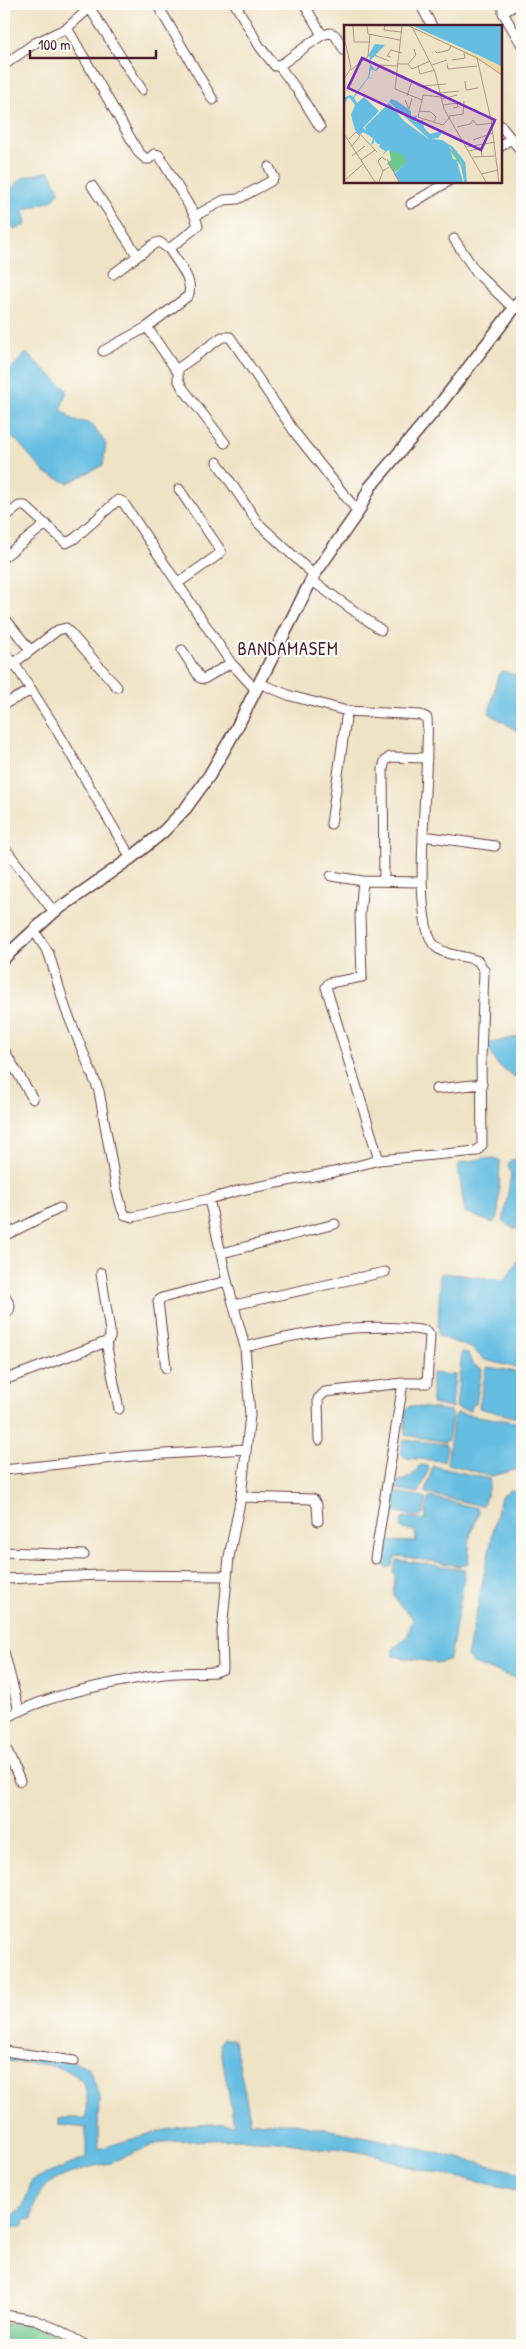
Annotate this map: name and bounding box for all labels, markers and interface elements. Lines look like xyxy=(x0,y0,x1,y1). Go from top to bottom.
inset map xyxy=(344,25,501,182)
scale bar xyxy=(30,28,156,60)
text: 100 m xyxy=(38,34,71,55)
district label: BANDAMASEM xyxy=(237,636,339,661)

